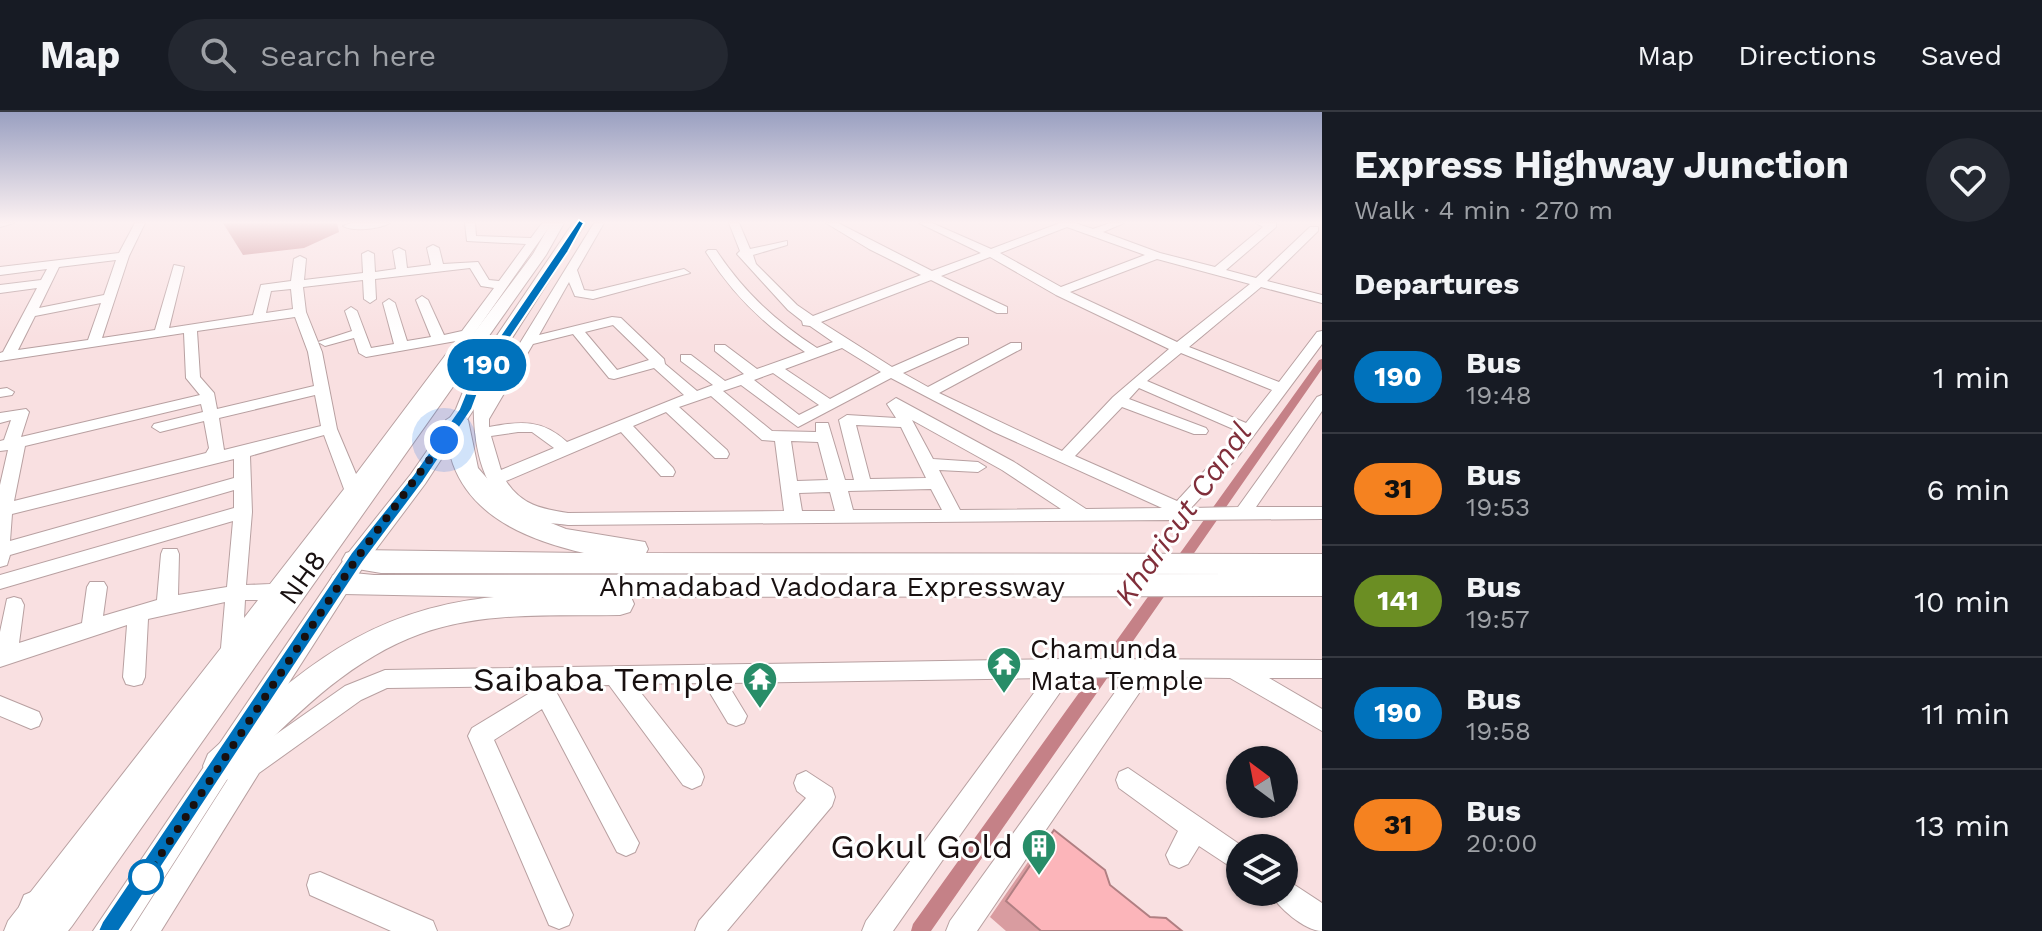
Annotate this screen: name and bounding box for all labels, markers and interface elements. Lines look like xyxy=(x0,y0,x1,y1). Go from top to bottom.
search box xyxy=(168,19,728,91)
text: Map xyxy=(40,33,120,77)
icon: search xyxy=(196,33,240,77)
text: Search here xyxy=(260,38,436,73)
text: Map xyxy=(1637,39,1694,72)
text: Directions xyxy=(1738,39,1877,72)
text: Saved xyxy=(1921,39,2002,72)
button: heart xyxy=(1926,138,2010,222)
text: Express Highway Junction xyxy=(1354,143,1849,187)
text: Walk · 4 min · 270 m xyxy=(1354,195,1613,225)
text: Departures xyxy=(1354,266,1519,301)
line badge: 190 xyxy=(441,339,533,391)
text: Bus xyxy=(1466,345,1521,380)
text: 190 xyxy=(463,348,511,381)
text: 190 xyxy=(1374,360,1422,393)
text: 1 min xyxy=(1933,360,2010,395)
text: 19:48 xyxy=(1466,380,1532,410)
water label: Kharicut Canal xyxy=(1107,416,1259,612)
your location xyxy=(424,420,464,460)
text: Bus xyxy=(1466,457,1521,492)
text: 31 xyxy=(1384,472,1412,505)
text: 6 min xyxy=(1926,472,2010,507)
text: 19:53 xyxy=(1466,492,1530,522)
street label: NH8 xyxy=(272,544,333,611)
text: Bus xyxy=(1466,569,1521,604)
street label: Ahmadabad Vadodara Expressway xyxy=(599,570,1065,603)
text: 141 xyxy=(1377,584,1419,617)
text: 10 min xyxy=(1914,584,2010,619)
text: 19:57 xyxy=(1466,604,1530,634)
place label: Chamunda Mata Temple xyxy=(1030,632,1204,697)
temple icon: Chamunda Mata Temple xyxy=(985,645,1023,695)
place label: Saibaba Temple xyxy=(473,659,734,699)
temple icon: Saibaba Temple xyxy=(741,660,779,710)
text: Bus xyxy=(1466,681,1521,716)
text: 190 xyxy=(1374,696,1422,729)
text: 11 min xyxy=(1921,696,2010,731)
text: 19:58 xyxy=(1466,716,1531,746)
north arrow xyxy=(1226,746,1298,818)
map controls xyxy=(1226,746,1298,906)
text: Bus xyxy=(1466,793,1521,828)
text: 31 xyxy=(1384,808,1412,841)
text: 13 min xyxy=(1915,808,2010,843)
place label: Gokul Gold xyxy=(830,826,1013,866)
building icon: Gokul Gold xyxy=(1020,827,1058,877)
text: 20:00 xyxy=(1466,828,1537,858)
button: layers xyxy=(1226,834,1298,906)
unlabelled marker xyxy=(129,860,163,894)

